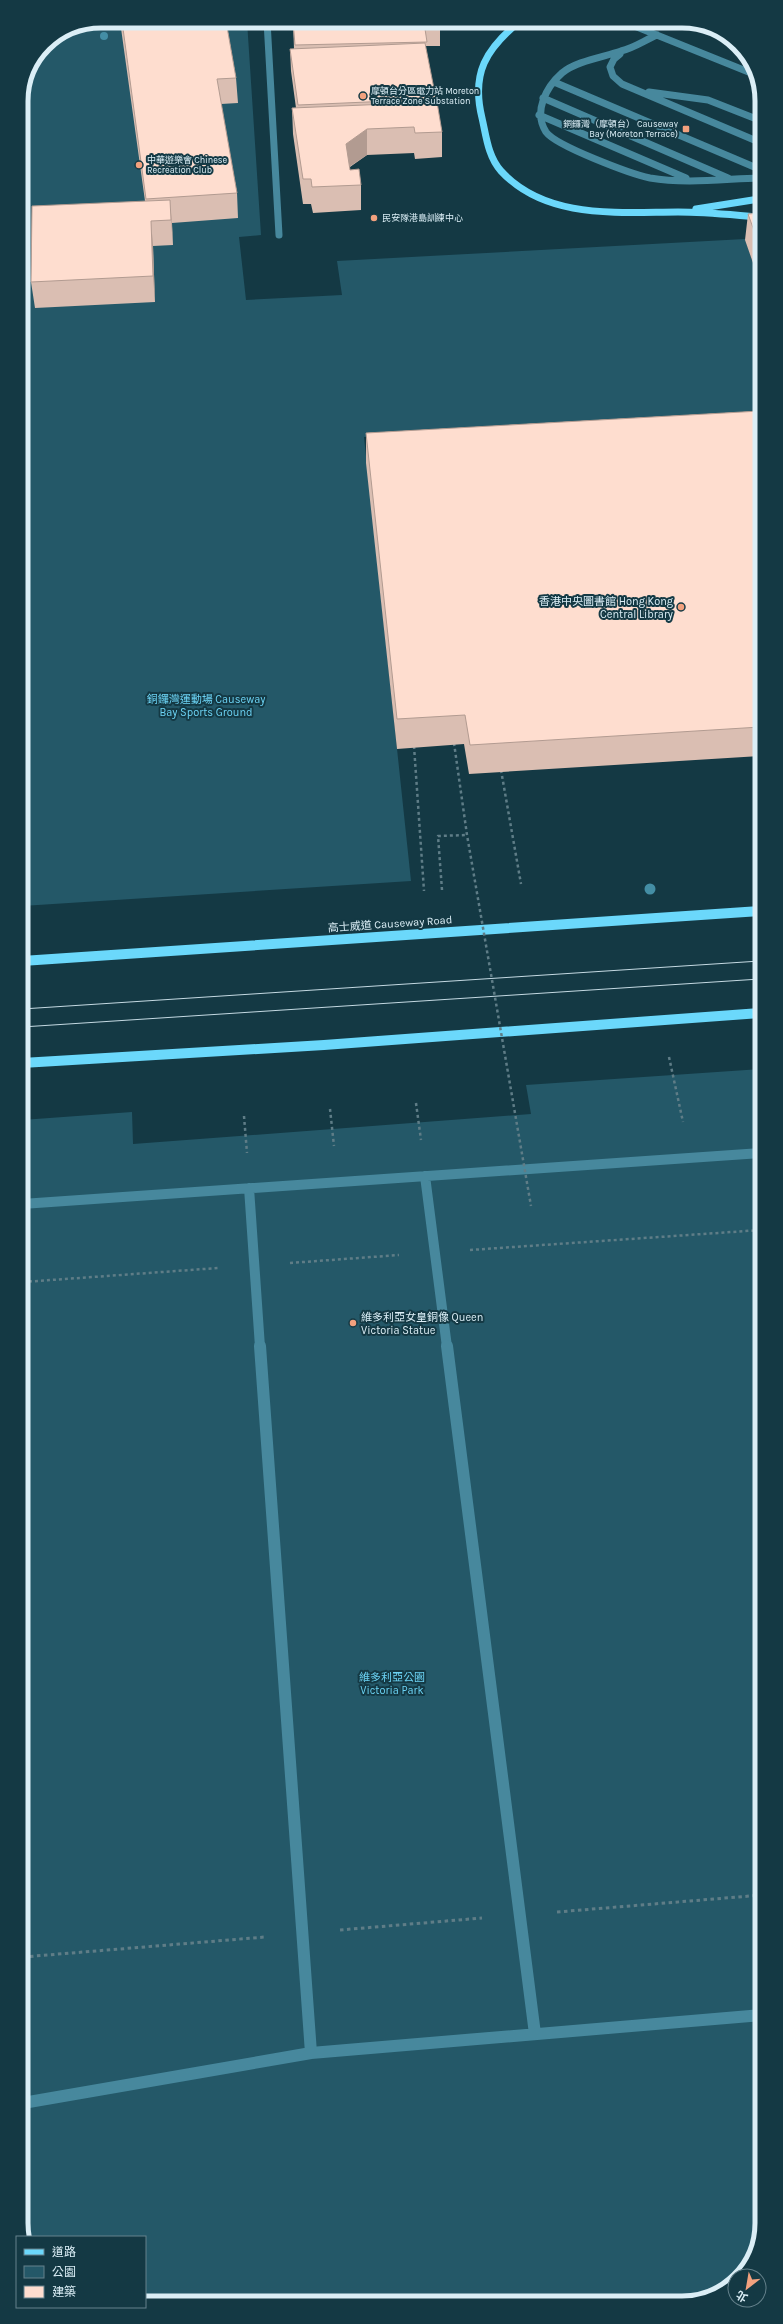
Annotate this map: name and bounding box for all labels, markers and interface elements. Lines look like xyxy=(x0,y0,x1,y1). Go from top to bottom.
place label: 摩頓台分區電力站 Moreton Terrace Zone Substation xyxy=(371,86,479,106)
marker: 摩頓台分區電力站 Moreton Terrace Zone Substation xyxy=(358,91,368,101)
place label: 銅鑼灣（摩頓台） Causeway Bay (Moreton Terrace) xyxy=(563,119,679,139)
marker: 銅鑼灣（摩頓台） Causeway Bay (Moreton Terrace) xyxy=(681,124,691,134)
place label: 中華遊樂會 Chinese Recreation Club xyxy=(147,155,228,175)
marker: 中華遊樂會 Chinese Recreation Club xyxy=(134,160,144,170)
place label: 民安隊港島訓練中心 xyxy=(382,212,463,223)
marker: 民安隊港島訓練中心 xyxy=(369,213,379,223)
place label: 香港中央圖書館 Hong Kong Central Library xyxy=(539,595,674,621)
marker: 香港中央圖書館 Hong Kong Central Library xyxy=(676,602,686,612)
park label: 銅鑼灣運動場 Causeway Bay Sports Ground xyxy=(147,693,265,719)
street label: 高士威道 Causeway Road xyxy=(327,913,453,935)
place label: 維多利亞女皇銅像 Queen Victoria Statue xyxy=(361,1311,483,1337)
marker: 維多利亞女皇銅像 Queen Victoria Statue xyxy=(348,1318,358,1328)
park label: 維多利亞公園 Victoria Park xyxy=(359,1671,425,1697)
legend xyxy=(16,2236,146,2308)
text: 道路 xyxy=(52,2245,76,2259)
text: 公園 xyxy=(52,2265,76,2279)
north arrow xyxy=(727,2268,767,2308)
text: 建築 xyxy=(52,2285,76,2299)
text: 北 xyxy=(734,2288,750,2305)

